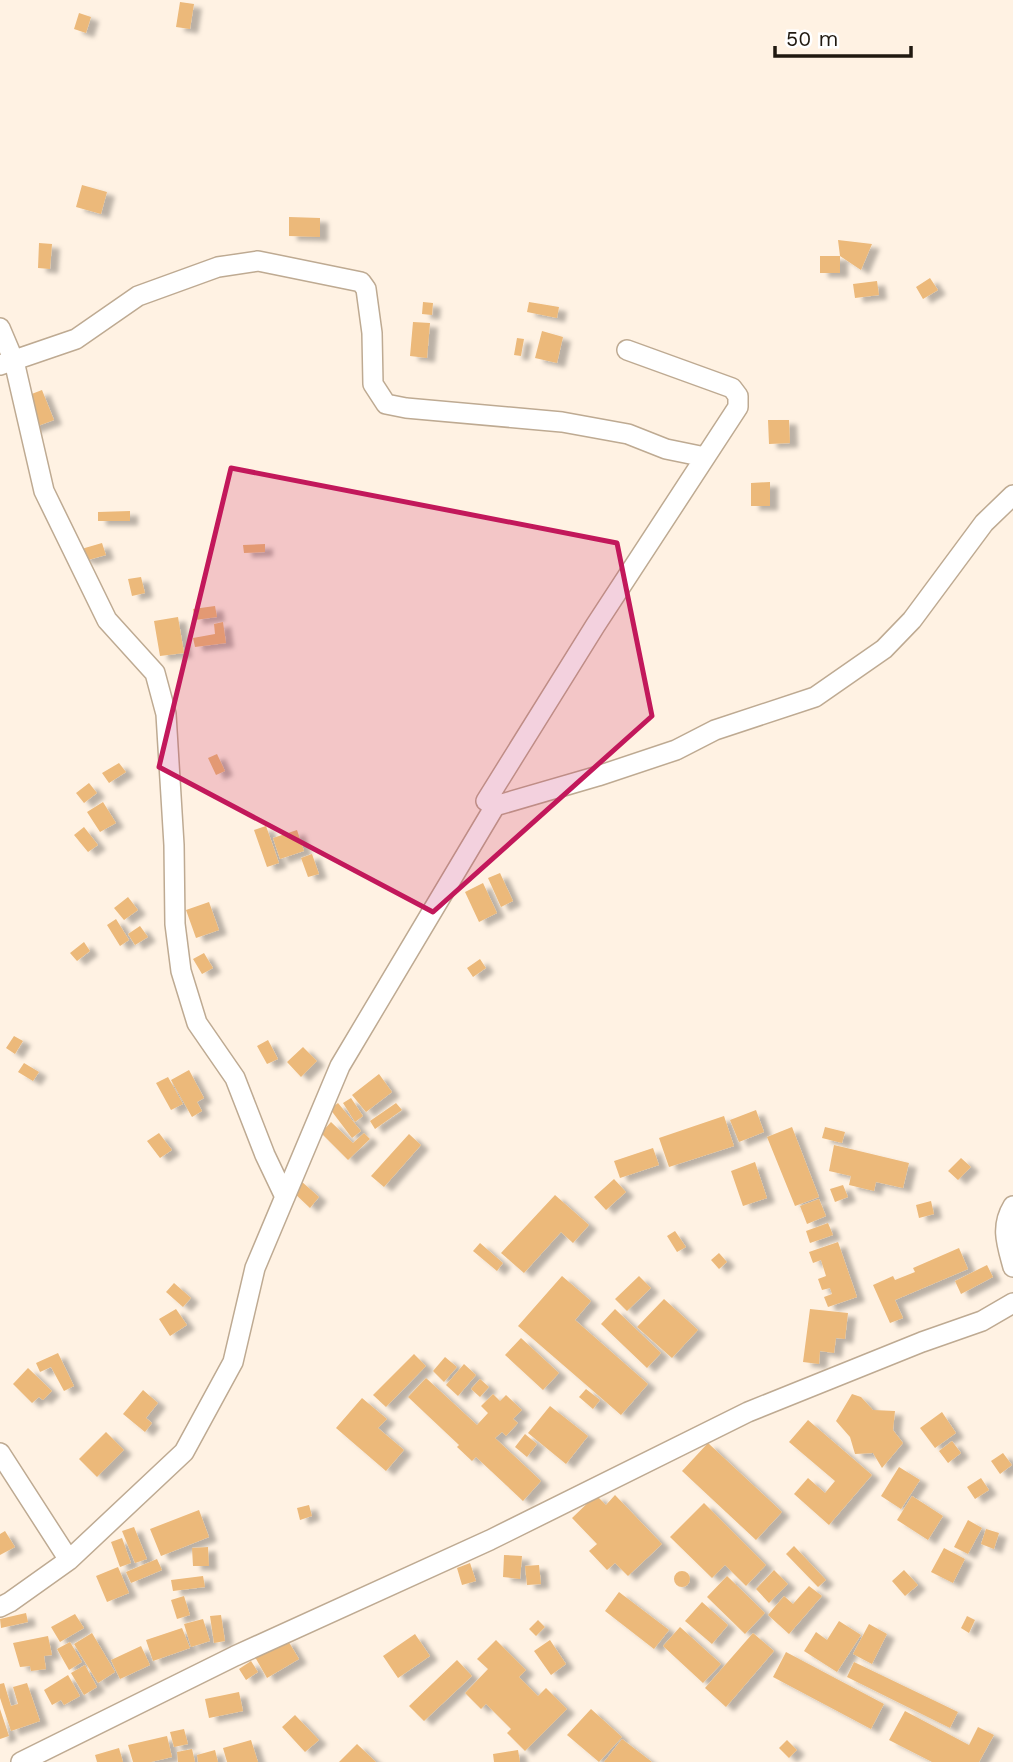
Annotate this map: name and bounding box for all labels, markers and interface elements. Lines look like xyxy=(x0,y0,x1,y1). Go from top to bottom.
scale bar xyxy=(775,14,912,58)
text: 50 m xyxy=(786,26,838,51)

